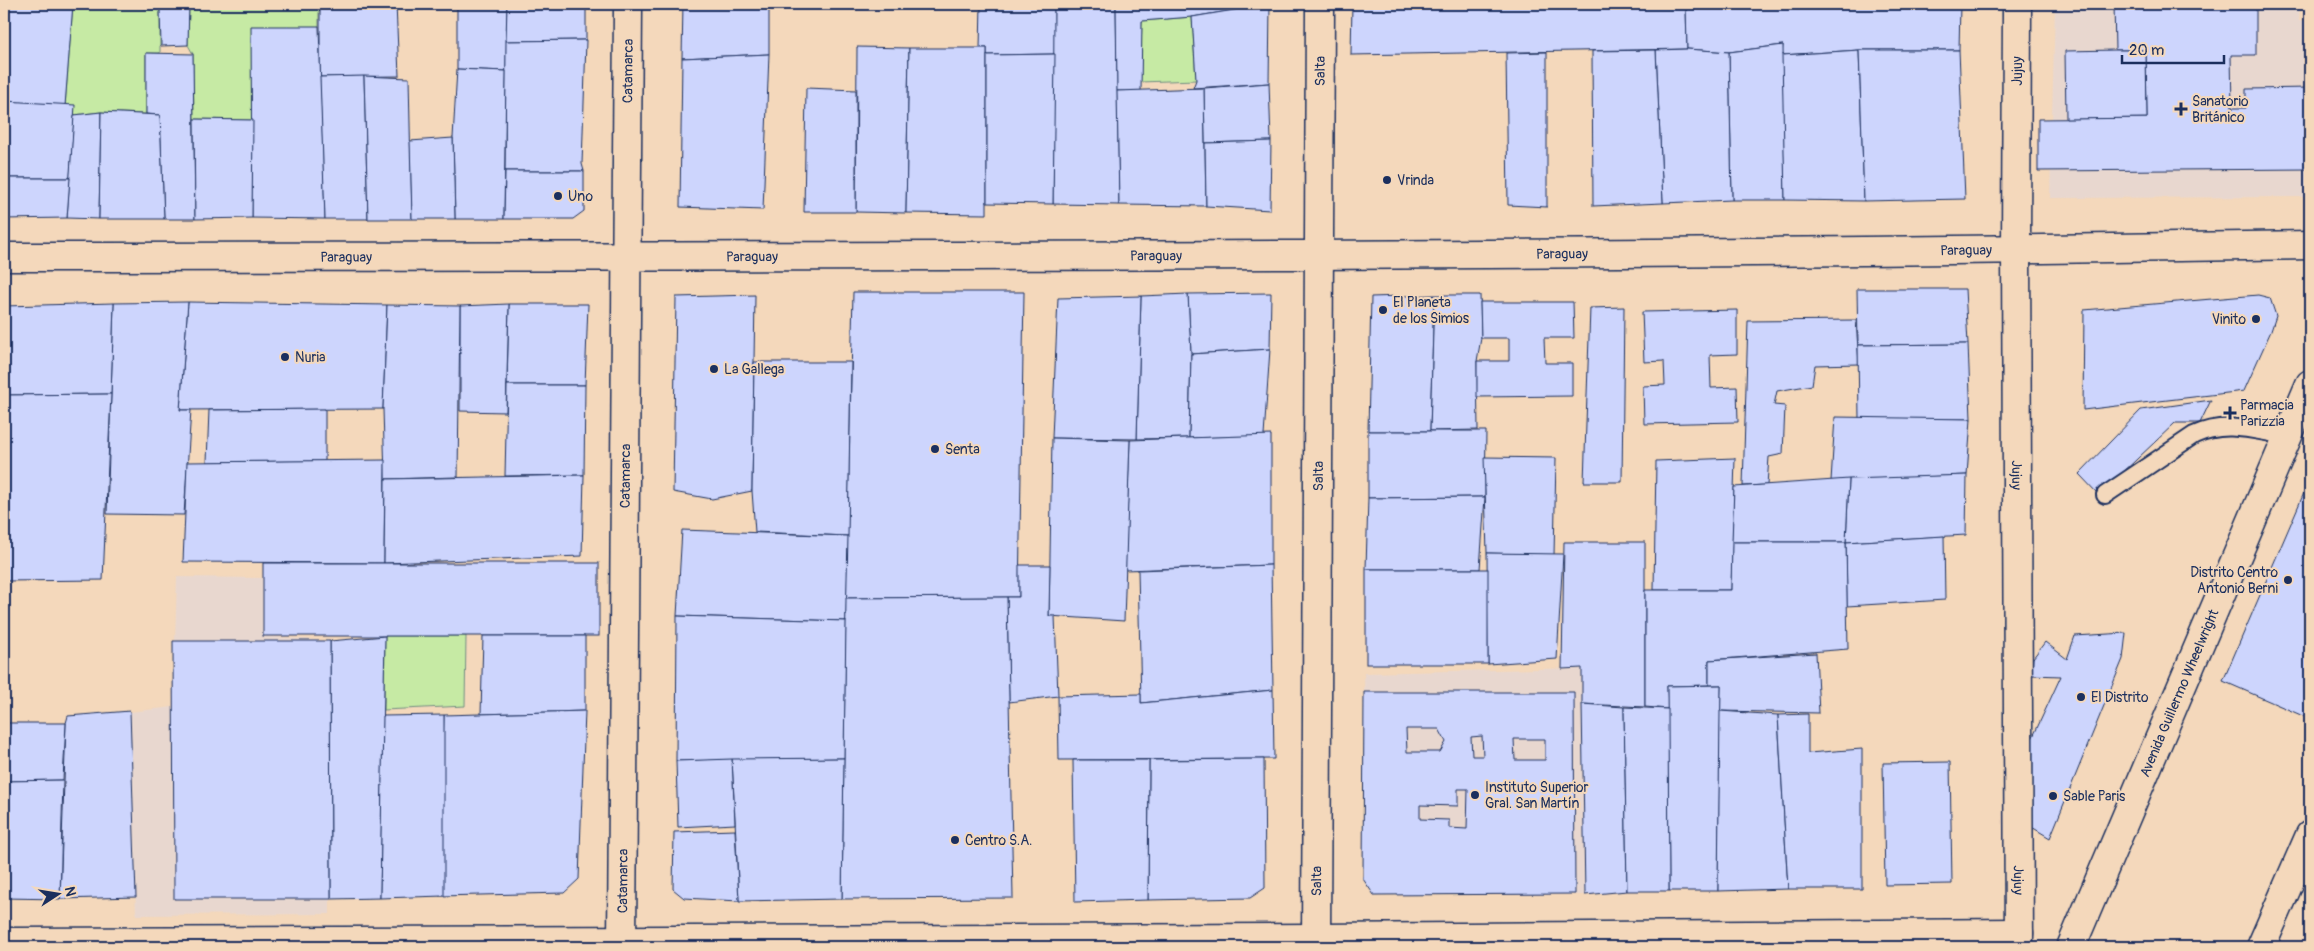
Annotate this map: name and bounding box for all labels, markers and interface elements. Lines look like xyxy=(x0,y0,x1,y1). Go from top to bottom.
scale bar xyxy=(2122,32,2224,64)
street label: Catamarca xyxy=(619,39,637,103)
text: 20 m xyxy=(2129,41,2164,60)
street label: Salta xyxy=(1312,56,1329,86)
street label: Jujuy xyxy=(2009,56,2026,86)
place label: Sanatorio Británico xyxy=(2192,93,2249,126)
marker: Sanatorio Británico xyxy=(2174,102,2188,116)
place label: Vrinda xyxy=(1397,172,1434,189)
marker: Vrinda xyxy=(1381,174,1393,186)
place label: Uno xyxy=(568,188,593,205)
marker: Uno xyxy=(552,190,564,202)
street label: Paraguay xyxy=(1940,242,1992,259)
street label: Paraguay xyxy=(1536,245,1588,263)
street label: Paraguay xyxy=(1130,247,1182,265)
street label: Paraguay xyxy=(726,248,778,265)
street label: Paraguay xyxy=(320,249,372,266)
place label: El Planeta de los Simios xyxy=(1393,294,1470,327)
marker: El Planeta de los Simios xyxy=(1377,304,1389,316)
place label: Vinito xyxy=(2212,311,2246,328)
marker: Vinito xyxy=(2250,313,2262,325)
place label: Nuria xyxy=(295,349,326,366)
marker: Nuria xyxy=(279,351,291,363)
place label: La Gallega xyxy=(724,361,784,378)
marker: La Gallega xyxy=(708,363,720,375)
place label: Parmacia Parizzia xyxy=(2240,397,2294,430)
marker: Parmacia Parizzia xyxy=(2224,407,2236,419)
place label: Senta xyxy=(945,441,980,458)
marker: Senta xyxy=(929,443,941,455)
street label: Catamarca xyxy=(617,444,634,508)
street label: Jujuy xyxy=(2008,460,2025,490)
street label: Salta xyxy=(1310,461,1327,491)
place label: Distrito Centro Antonio Berni xyxy=(2190,564,2279,597)
marker: Distrito Centro Antonio Berni xyxy=(2282,574,2294,586)
street label: Avenida Guillermo Wheelwright xyxy=(2136,606,2223,780)
place label: El Distrito xyxy=(2091,689,2149,706)
marker: El Distrito xyxy=(2075,691,2087,703)
place label: Instituto Superior Gral. San Martín xyxy=(1485,779,1589,812)
place label: Sable Paris xyxy=(2063,788,2126,805)
marker: Instituto Superior Gral. San Martín xyxy=(1469,789,1481,801)
marker: Sable Paris xyxy=(2047,790,2059,802)
place label: Centro S.A. xyxy=(965,832,1032,849)
marker: Centro S.A. xyxy=(949,834,961,846)
street label: Catamarca xyxy=(614,849,632,913)
street label: Jujuy xyxy=(2010,865,2027,895)
street label: Salta xyxy=(1308,866,1325,896)
north arrow xyxy=(32,868,82,918)
text: N xyxy=(61,885,80,898)

